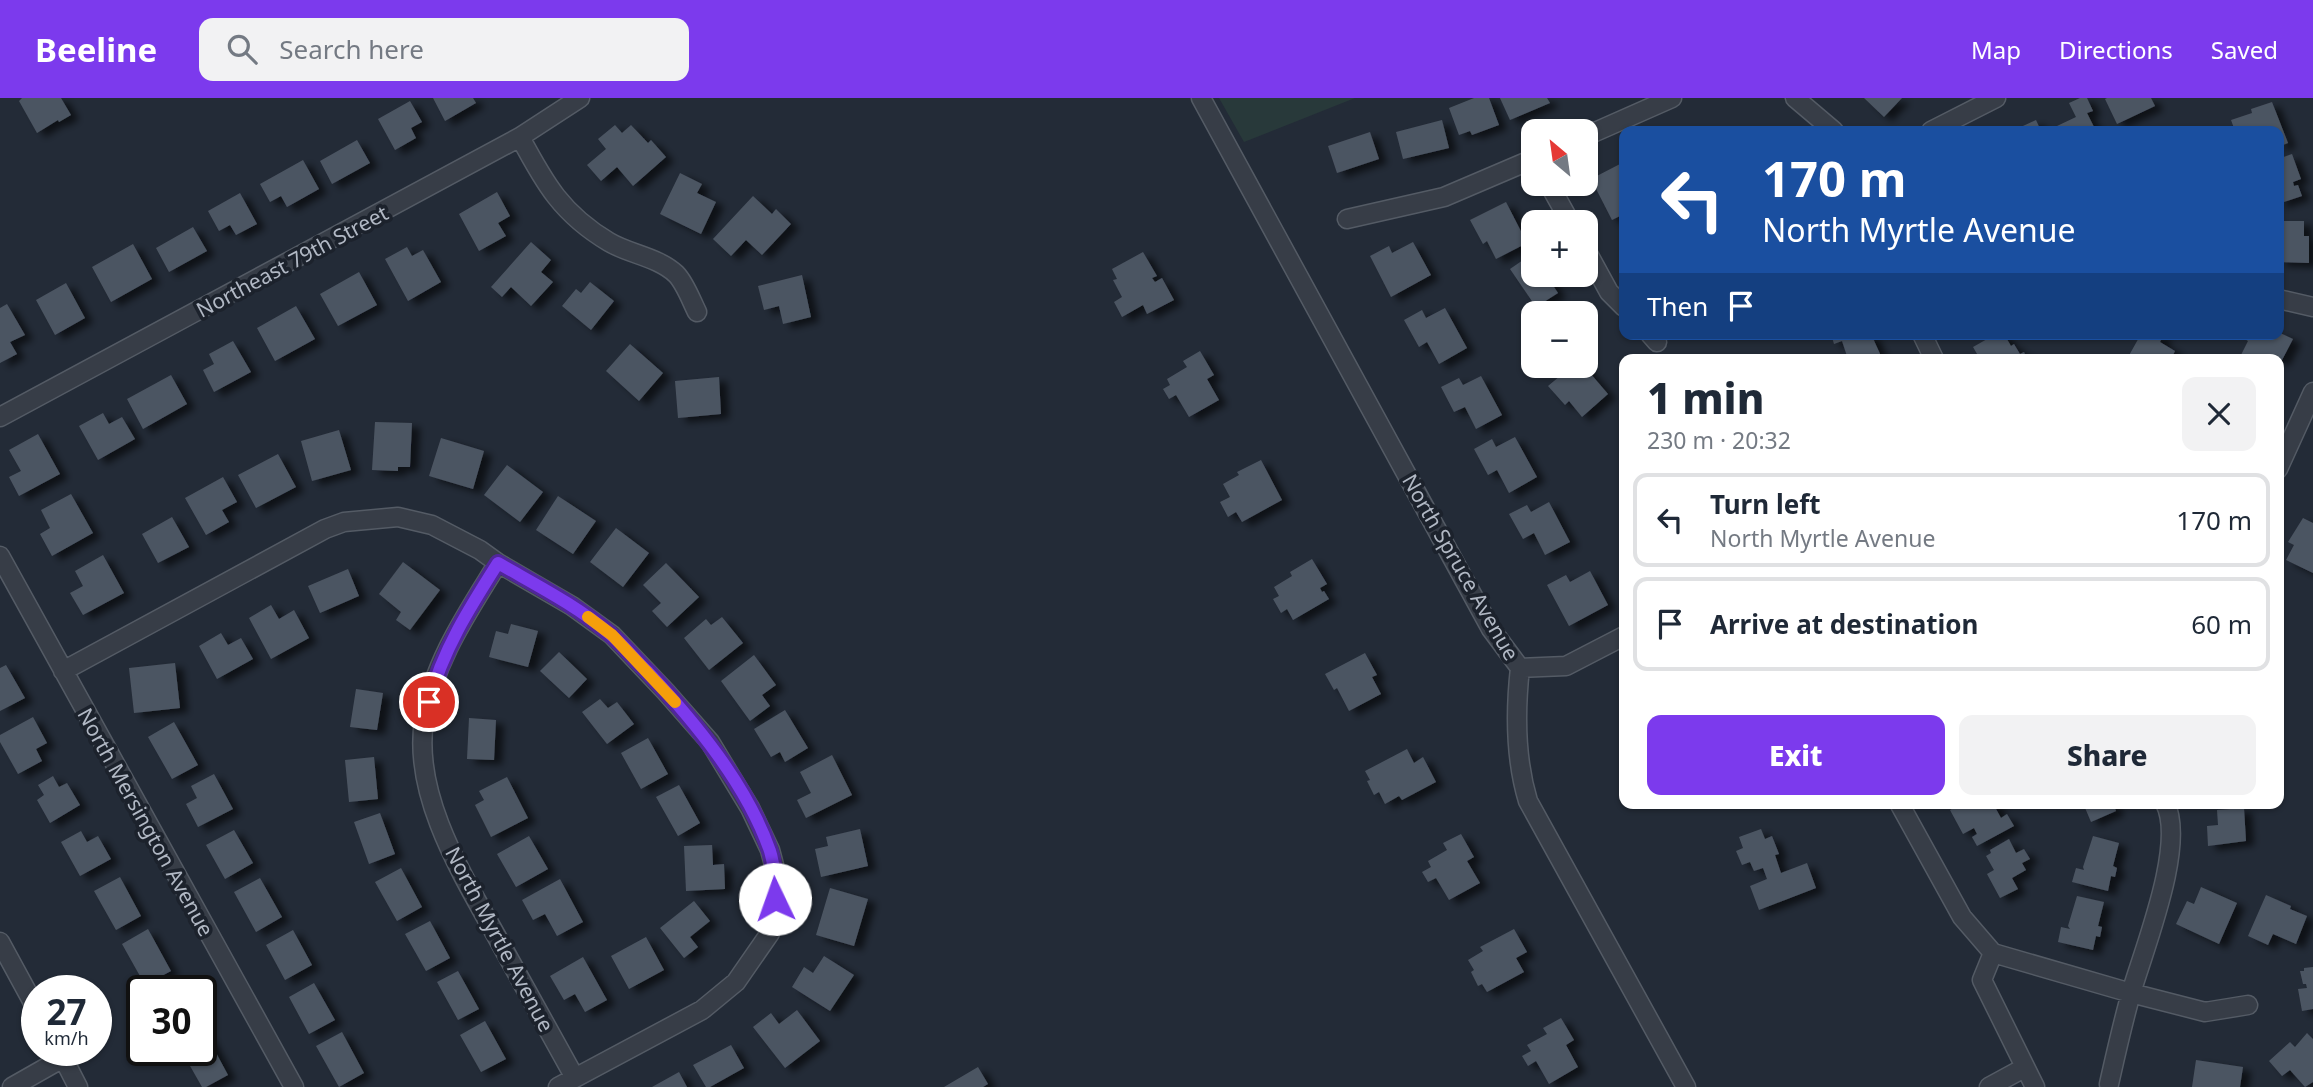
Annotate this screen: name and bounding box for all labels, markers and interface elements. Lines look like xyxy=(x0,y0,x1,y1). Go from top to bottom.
search box xyxy=(199,18,689,81)
text: Beeline xyxy=(35,27,157,72)
icon: search xyxy=(223,30,261,68)
text: Search here xyxy=(279,31,424,67)
text: Map xyxy=(1971,33,2021,66)
text: Directions xyxy=(2059,33,2173,66)
text: Saved xyxy=(2211,33,2278,66)
north arrow xyxy=(1521,119,1598,196)
map controls xyxy=(1521,119,1598,378)
text: 170 m xyxy=(1762,145,1907,211)
icon: left xyxy=(1647,154,1738,245)
street label: Northeast 79th Street xyxy=(191,198,393,323)
text: North Myrtle Avenue xyxy=(1762,208,2076,251)
button: + xyxy=(1521,210,1598,287)
icon: arrive xyxy=(1722,287,1760,325)
text: Then xyxy=(1647,288,1708,324)
button: − xyxy=(1521,301,1598,378)
text: 1 min xyxy=(1647,369,1764,426)
button: close xyxy=(2182,377,2256,451)
text: 230 m · 20:32 xyxy=(1647,424,1791,456)
street label: North Spruce Avenue xyxy=(1396,469,1526,665)
text: Turn left xyxy=(1710,486,1821,522)
icon: left xyxy=(1651,501,1689,539)
text: 170 m xyxy=(2176,502,2252,538)
text: North Myrtle Avenue xyxy=(1710,522,1935,554)
icon: arrive xyxy=(1651,605,1689,643)
text: Arrive at destination xyxy=(1710,606,1979,642)
text: 60 m xyxy=(2191,606,2252,642)
pin xyxy=(399,672,459,732)
icon: arrive xyxy=(410,683,448,721)
street label: North Mersington Avenue xyxy=(72,703,220,941)
button: Exit xyxy=(1647,715,1945,795)
button: Share xyxy=(1959,715,2256,795)
street label: North Myrtle Avenue xyxy=(439,842,561,1036)
position arrow xyxy=(738,862,812,936)
speed limit sign: 30 xyxy=(126,975,217,1066)
text: 27 xyxy=(46,988,87,1035)
text: km/h xyxy=(44,1026,89,1050)

